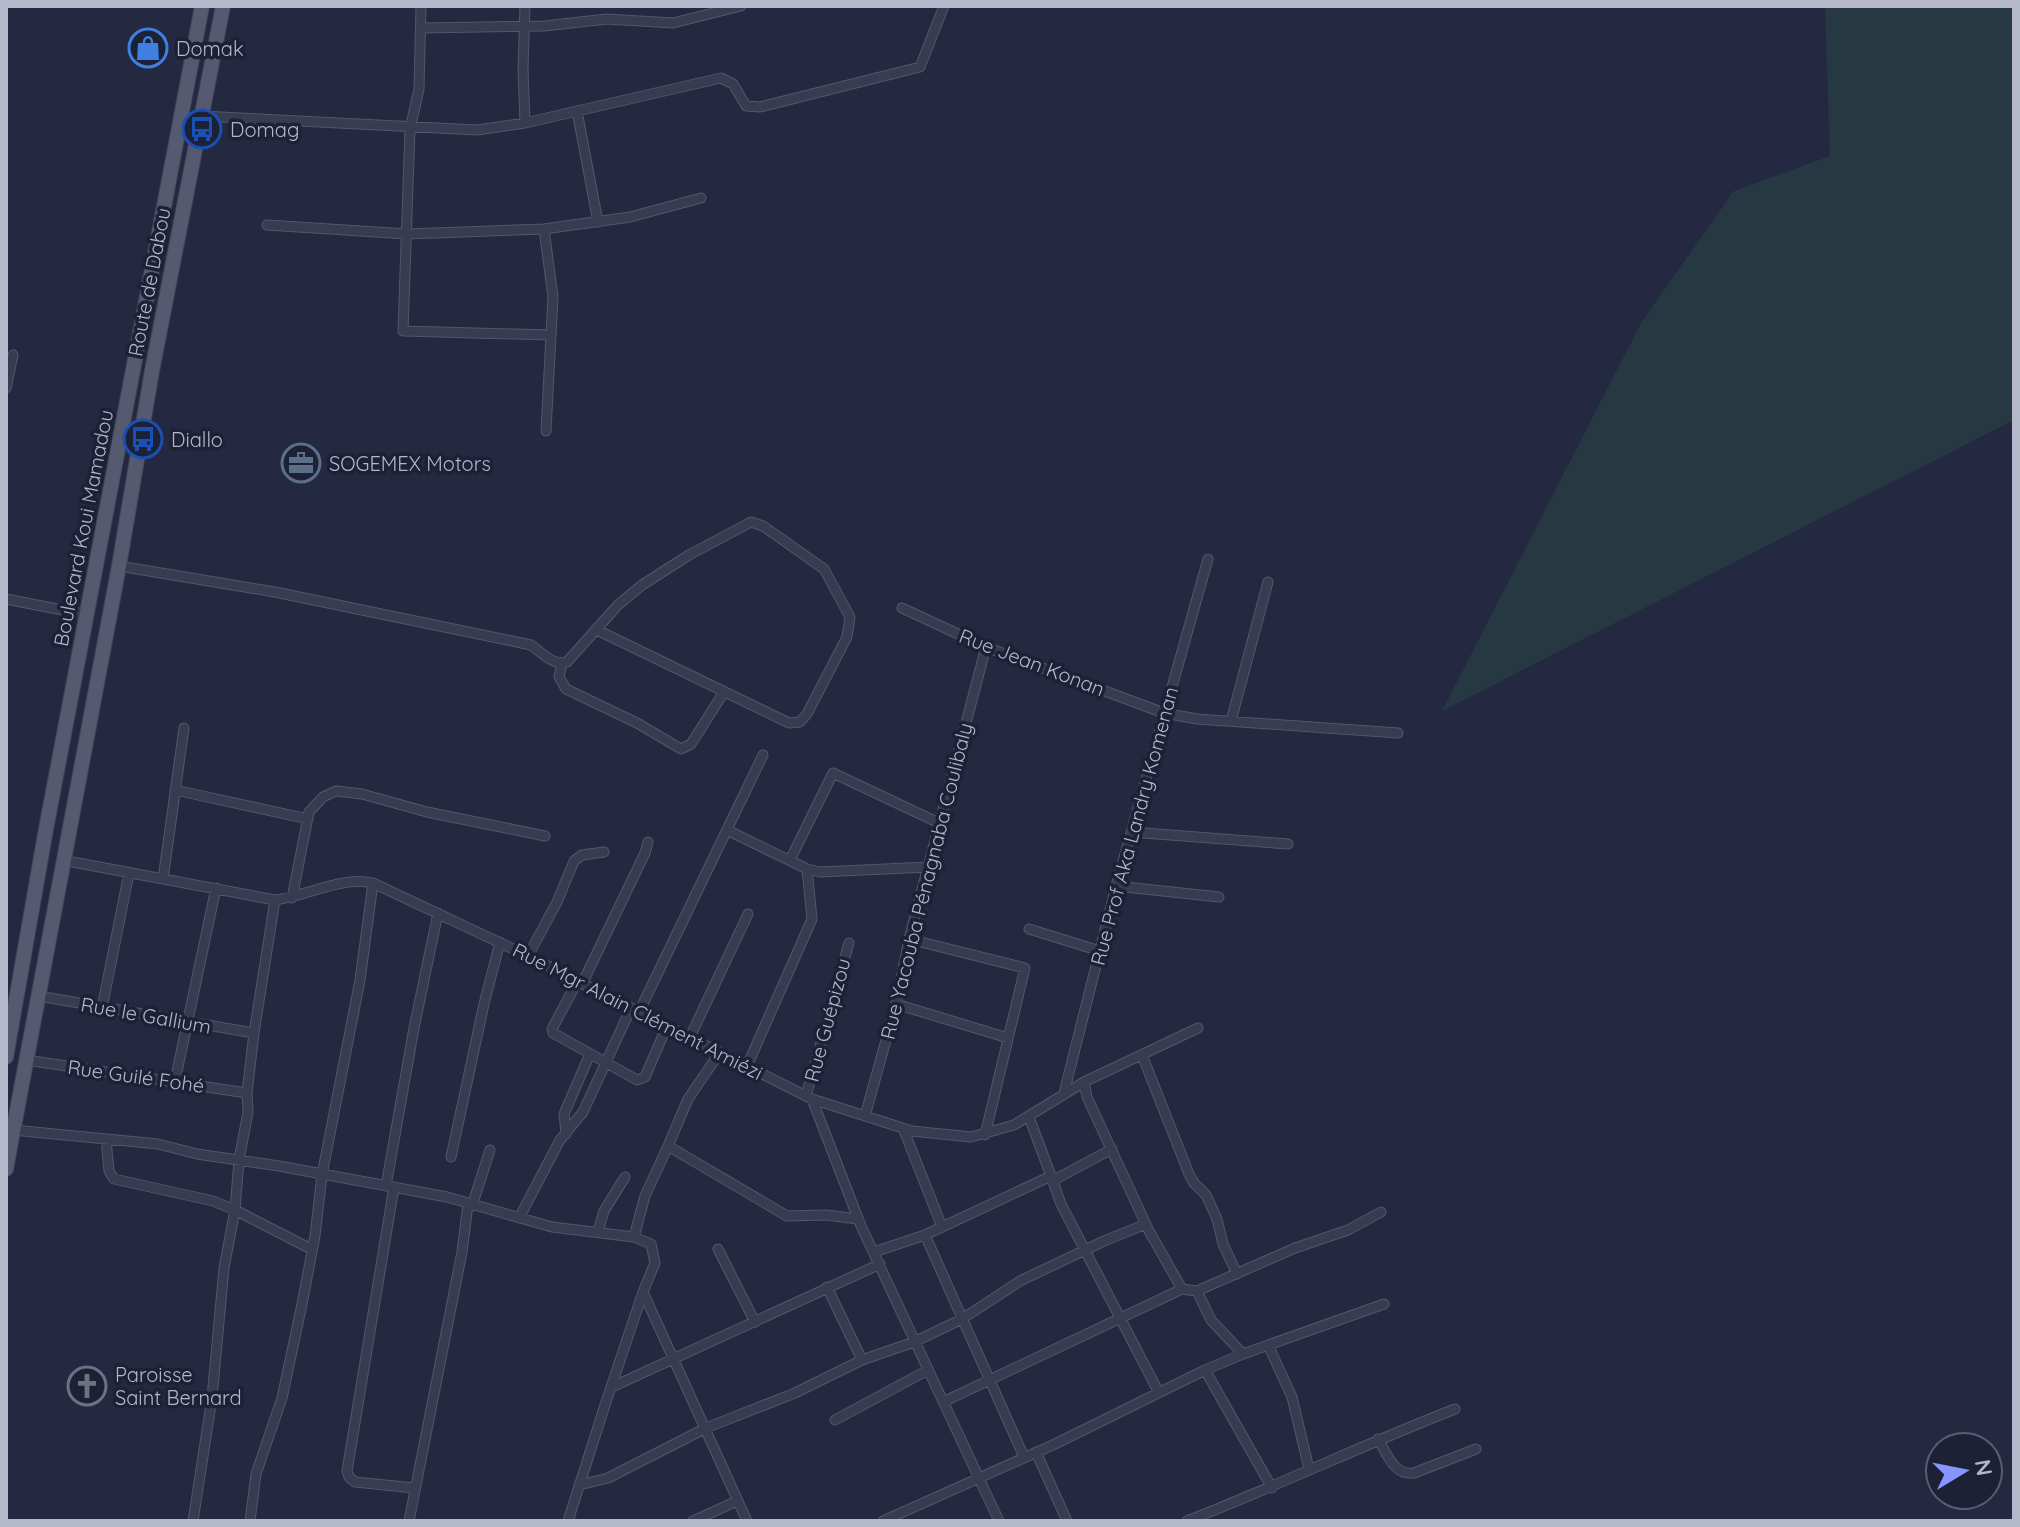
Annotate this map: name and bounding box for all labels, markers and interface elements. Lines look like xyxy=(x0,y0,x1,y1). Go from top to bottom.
shop icon: Domak xyxy=(127,27,169,69)
place label: Domak xyxy=(176,36,244,61)
bus stop icon: Domag xyxy=(181,108,223,150)
place label: Domag xyxy=(230,117,299,142)
street label: Route de Dabou xyxy=(122,205,176,359)
street label: Boulevard Koui Mamadou xyxy=(48,408,118,648)
bus stop icon: Diallo xyxy=(122,418,164,460)
place label: Diallo xyxy=(171,427,223,452)
office icon: SOGEMEX Motors xyxy=(280,442,322,484)
place label: SOGEMEX Motors xyxy=(329,451,491,476)
street label: Rue Jean Konan xyxy=(956,623,1108,701)
street label: Rue Prof Aka Landry Komenan xyxy=(1085,684,1183,968)
street label: Rue Yacouba Pénagnaba Coulibaly xyxy=(875,720,977,1042)
street label: Rue Mgr Alain Clément Amiézi xyxy=(509,937,767,1085)
street label: Rue Guépizou xyxy=(798,955,856,1085)
street label: Rue le Gallium xyxy=(79,991,213,1039)
street label: Rue Guilé Fohé xyxy=(66,1054,206,1098)
place label: Paroisse Saint Bernard xyxy=(115,1362,242,1410)
church icon: Paroisse Saint Bernard xyxy=(66,1365,108,1407)
north arrow xyxy=(1924,1431,2004,1511)
text: N xyxy=(1969,1457,1999,1478)

